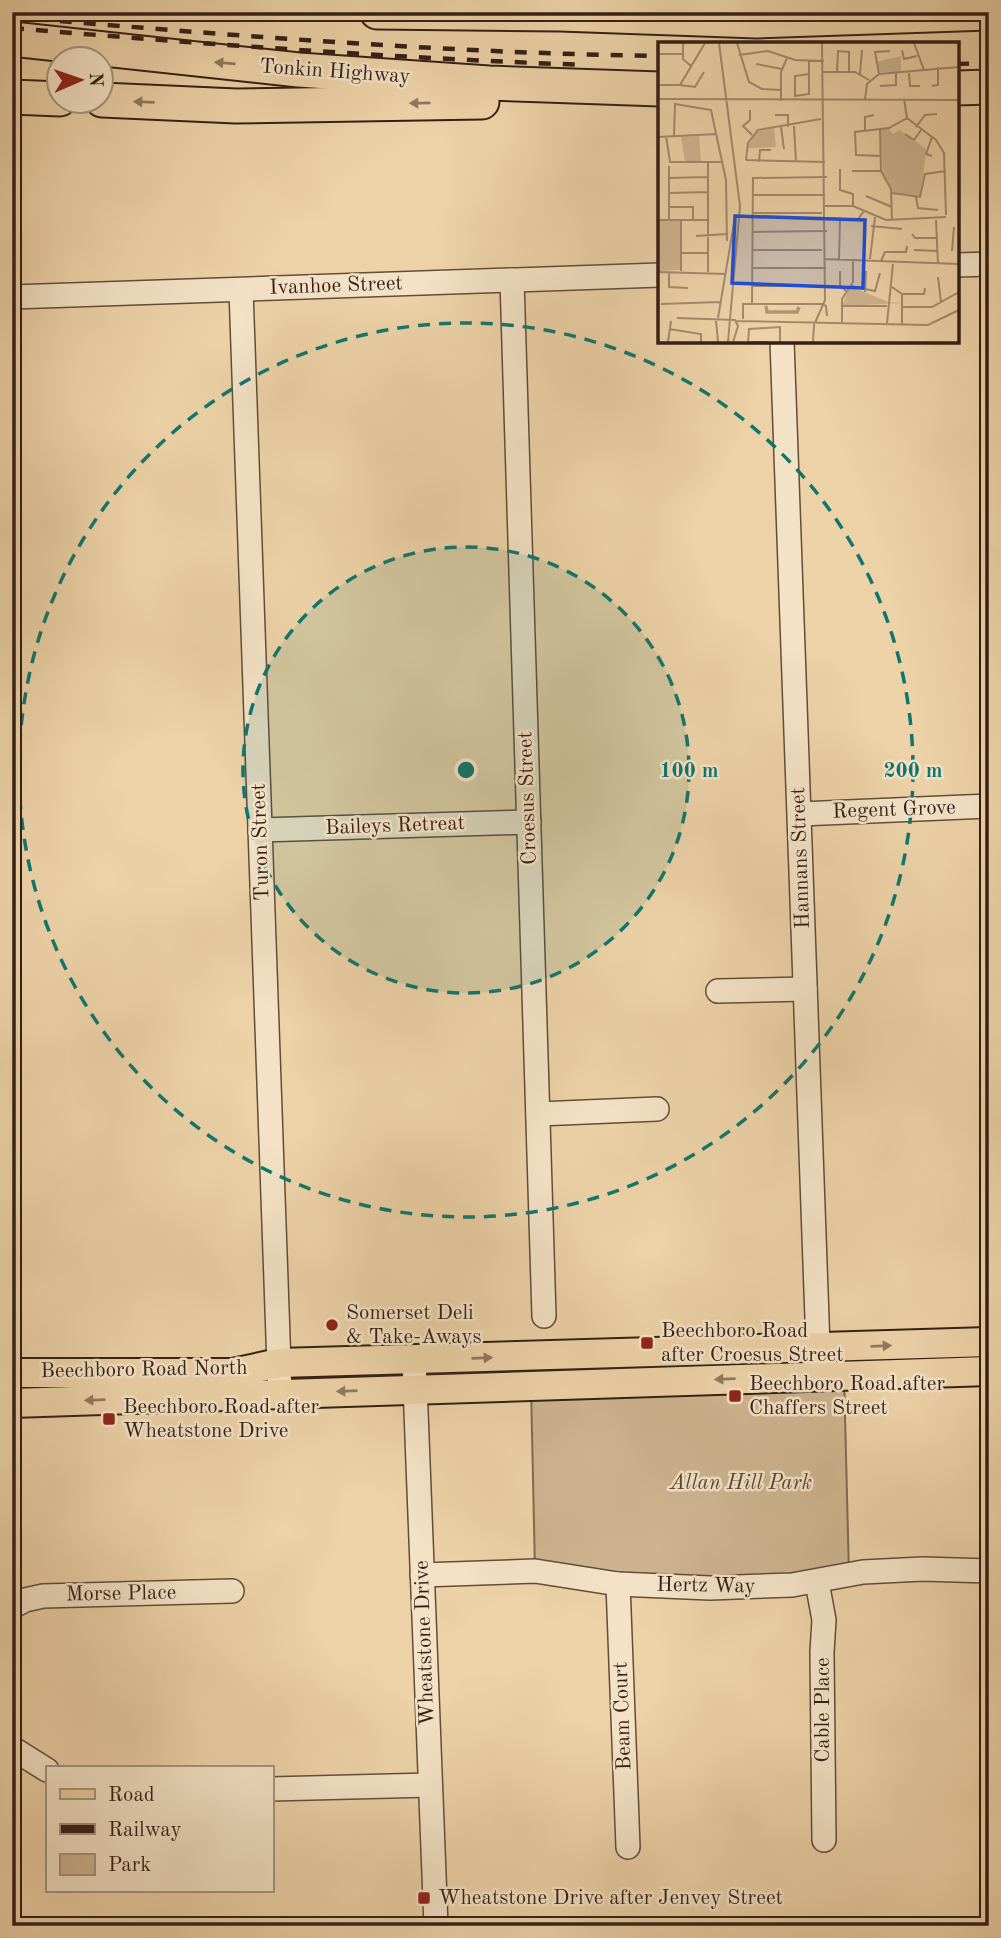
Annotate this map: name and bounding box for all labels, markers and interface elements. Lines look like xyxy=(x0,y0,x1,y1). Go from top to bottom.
inset map xyxy=(658,42,959,343)
north arrow xyxy=(46,46,116,116)
street label: Tonkin Highway xyxy=(259,56,411,88)
one-way arrow xyxy=(214,57,236,68)
text: N xyxy=(85,72,104,88)
one-way arrow xyxy=(133,97,155,108)
one-way arrow xyxy=(409,97,431,109)
street label: Ivanhoe Street xyxy=(269,273,403,299)
street label: Croesus Street xyxy=(515,731,541,865)
centre of rings xyxy=(454,758,478,782)
text: 100 m xyxy=(659,761,719,782)
text: 200 m xyxy=(883,761,943,782)
street label: Turon Street xyxy=(248,783,274,901)
street label: Hannans Street xyxy=(788,787,814,929)
street label: Regent Grove xyxy=(832,797,956,823)
street label: Baileys Retreat xyxy=(325,813,465,839)
place label: Somerset Deli & Take-Aways xyxy=(346,1303,482,1348)
marker: Somerset Deli & Take-Aways xyxy=(324,1317,340,1333)
place label: Beechboro Road after Croesus Street xyxy=(661,1321,844,1366)
marker: Beechboro Road after Croesus Street xyxy=(639,1335,655,1351)
one-way arrow xyxy=(870,1340,892,1351)
one-way arrow xyxy=(471,1353,493,1364)
street label: Beechboro Road North xyxy=(40,1358,248,1382)
one-way arrow xyxy=(713,1373,735,1384)
place label: Beechboro Road after Chaffers Street xyxy=(749,1374,945,1419)
one-way arrow xyxy=(336,1386,358,1397)
marker: Beechboro Road after Chaffers Street xyxy=(727,1388,743,1404)
one-way arrow xyxy=(84,1394,106,1406)
place label: Beechboro Road after Wheatstone Drive xyxy=(123,1397,319,1442)
marker: Beechboro Road after Wheatstone Drive xyxy=(101,1411,117,1427)
park label: Allan Hill Park xyxy=(669,1473,812,1494)
street label: Wheatstone Drive xyxy=(412,1560,438,1726)
street label: Hertz Way xyxy=(656,1575,756,1597)
street label: Morse Place xyxy=(66,1583,176,1605)
street label: Cable Place xyxy=(813,1657,834,1763)
street label: Beam Court xyxy=(611,1661,635,1771)
legend xyxy=(46,1766,273,1892)
text: Road xyxy=(108,1785,155,1806)
text: Railway xyxy=(108,1820,182,1841)
text: Park xyxy=(108,1855,151,1876)
place label: Wheatstone Drive after Jenvey Street xyxy=(438,1888,783,1909)
marker: Wheatstone Drive after Jenvey Street xyxy=(416,1890,432,1906)

